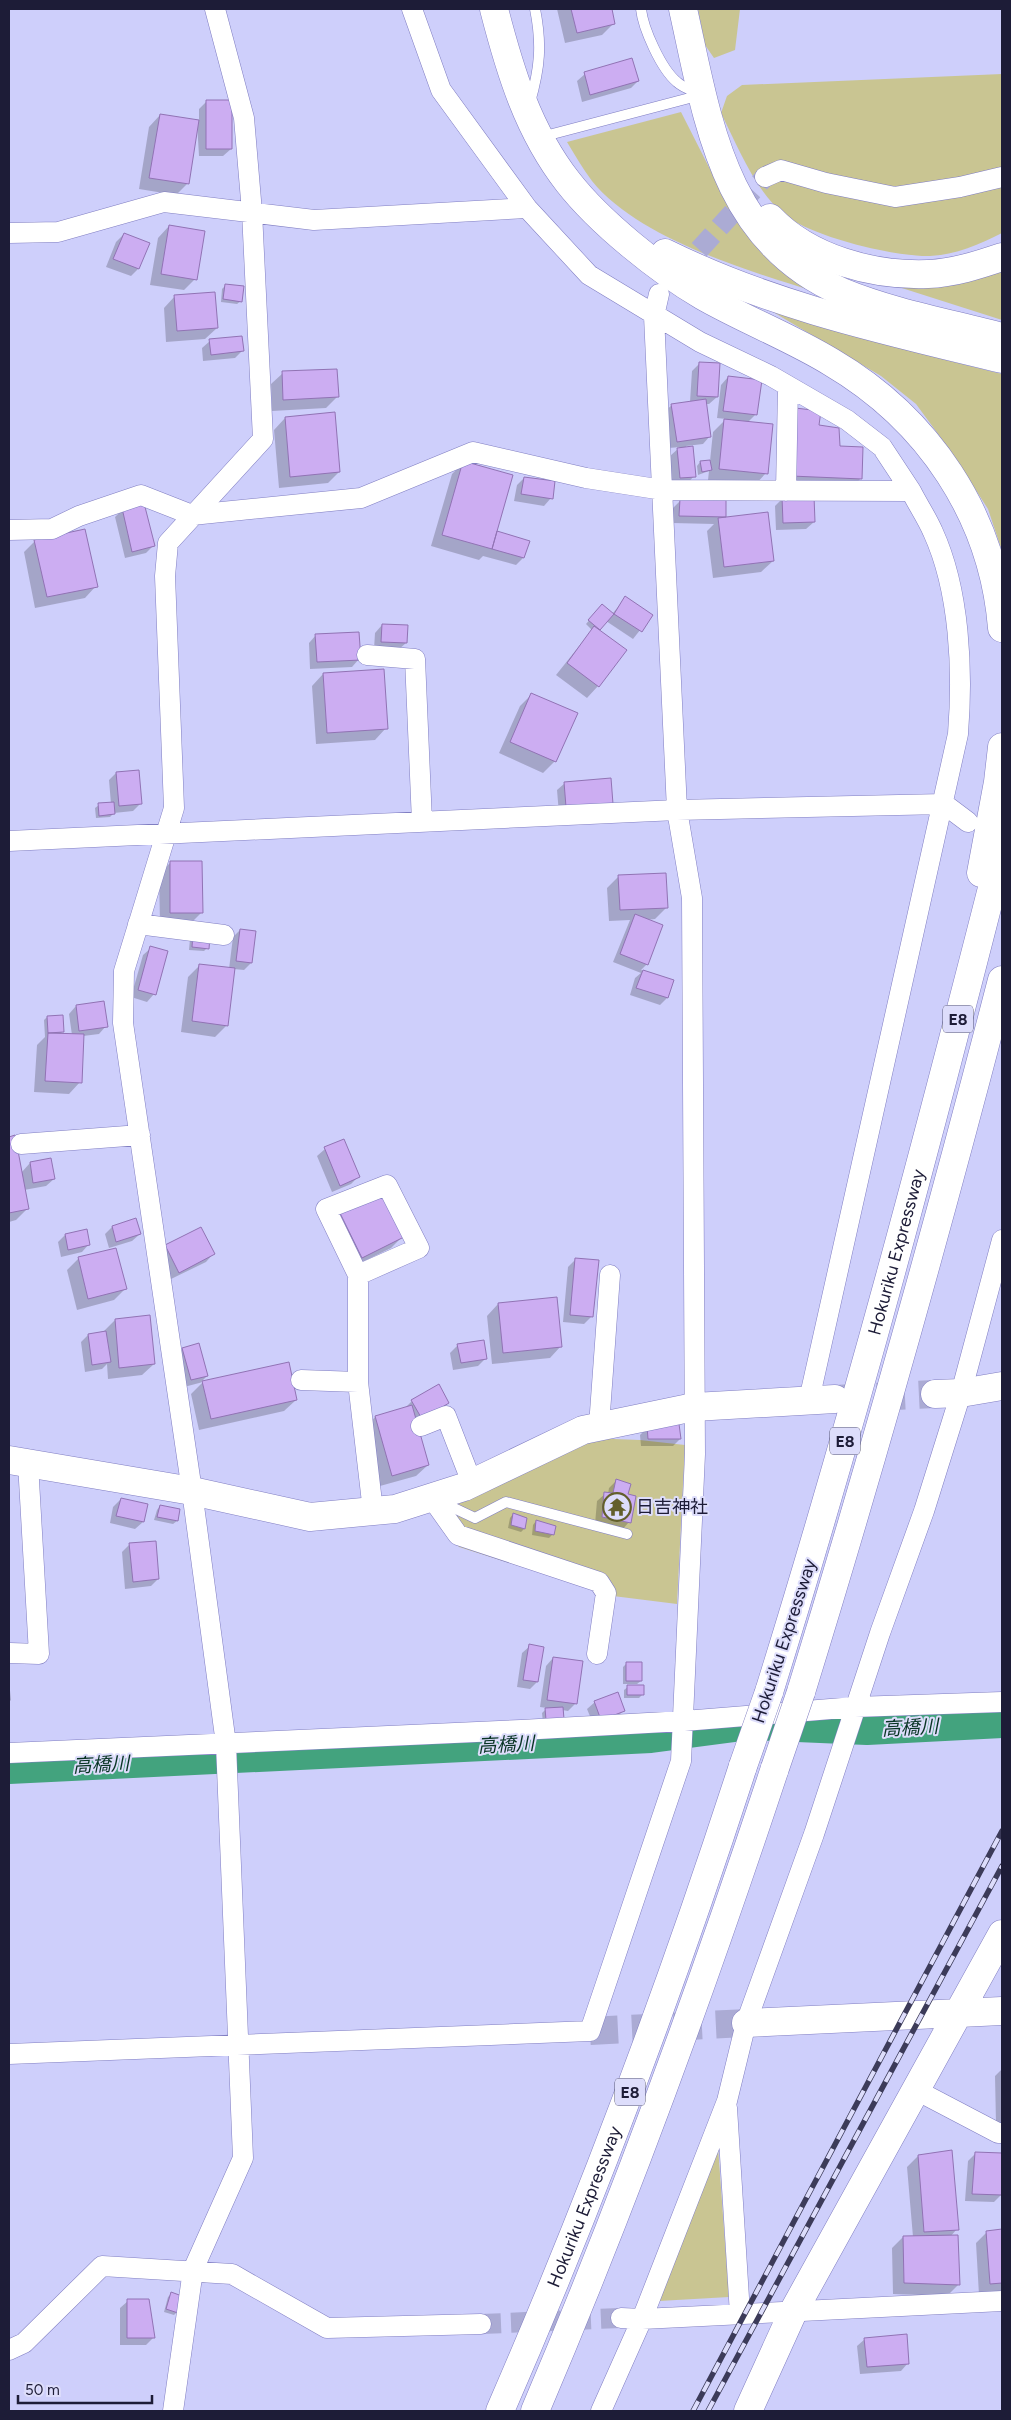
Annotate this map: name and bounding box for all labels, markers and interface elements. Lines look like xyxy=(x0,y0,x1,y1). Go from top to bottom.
road number: E8 xyxy=(943,1006,973,1032)
street label: Hokuriku Expressway xyxy=(863,1166,930,1338)
road number: E8 xyxy=(830,1428,860,1454)
temple icon: 日吉神社 xyxy=(602,1492,632,1522)
place label: 日吉神社 xyxy=(636,1496,708,1518)
street label: Hokuriku Expressway xyxy=(747,1556,821,1726)
water label: 高橋川 xyxy=(881,1714,941,1740)
water label: 高橋川 xyxy=(477,1731,537,1757)
water label: 高橋川 xyxy=(72,1751,132,1777)
road number: E8 xyxy=(615,2078,645,2106)
street label: Hokuriku Expressway xyxy=(543,2123,626,2291)
scale bar xyxy=(18,2372,151,2404)
text: 50 m xyxy=(25,2381,60,2399)

